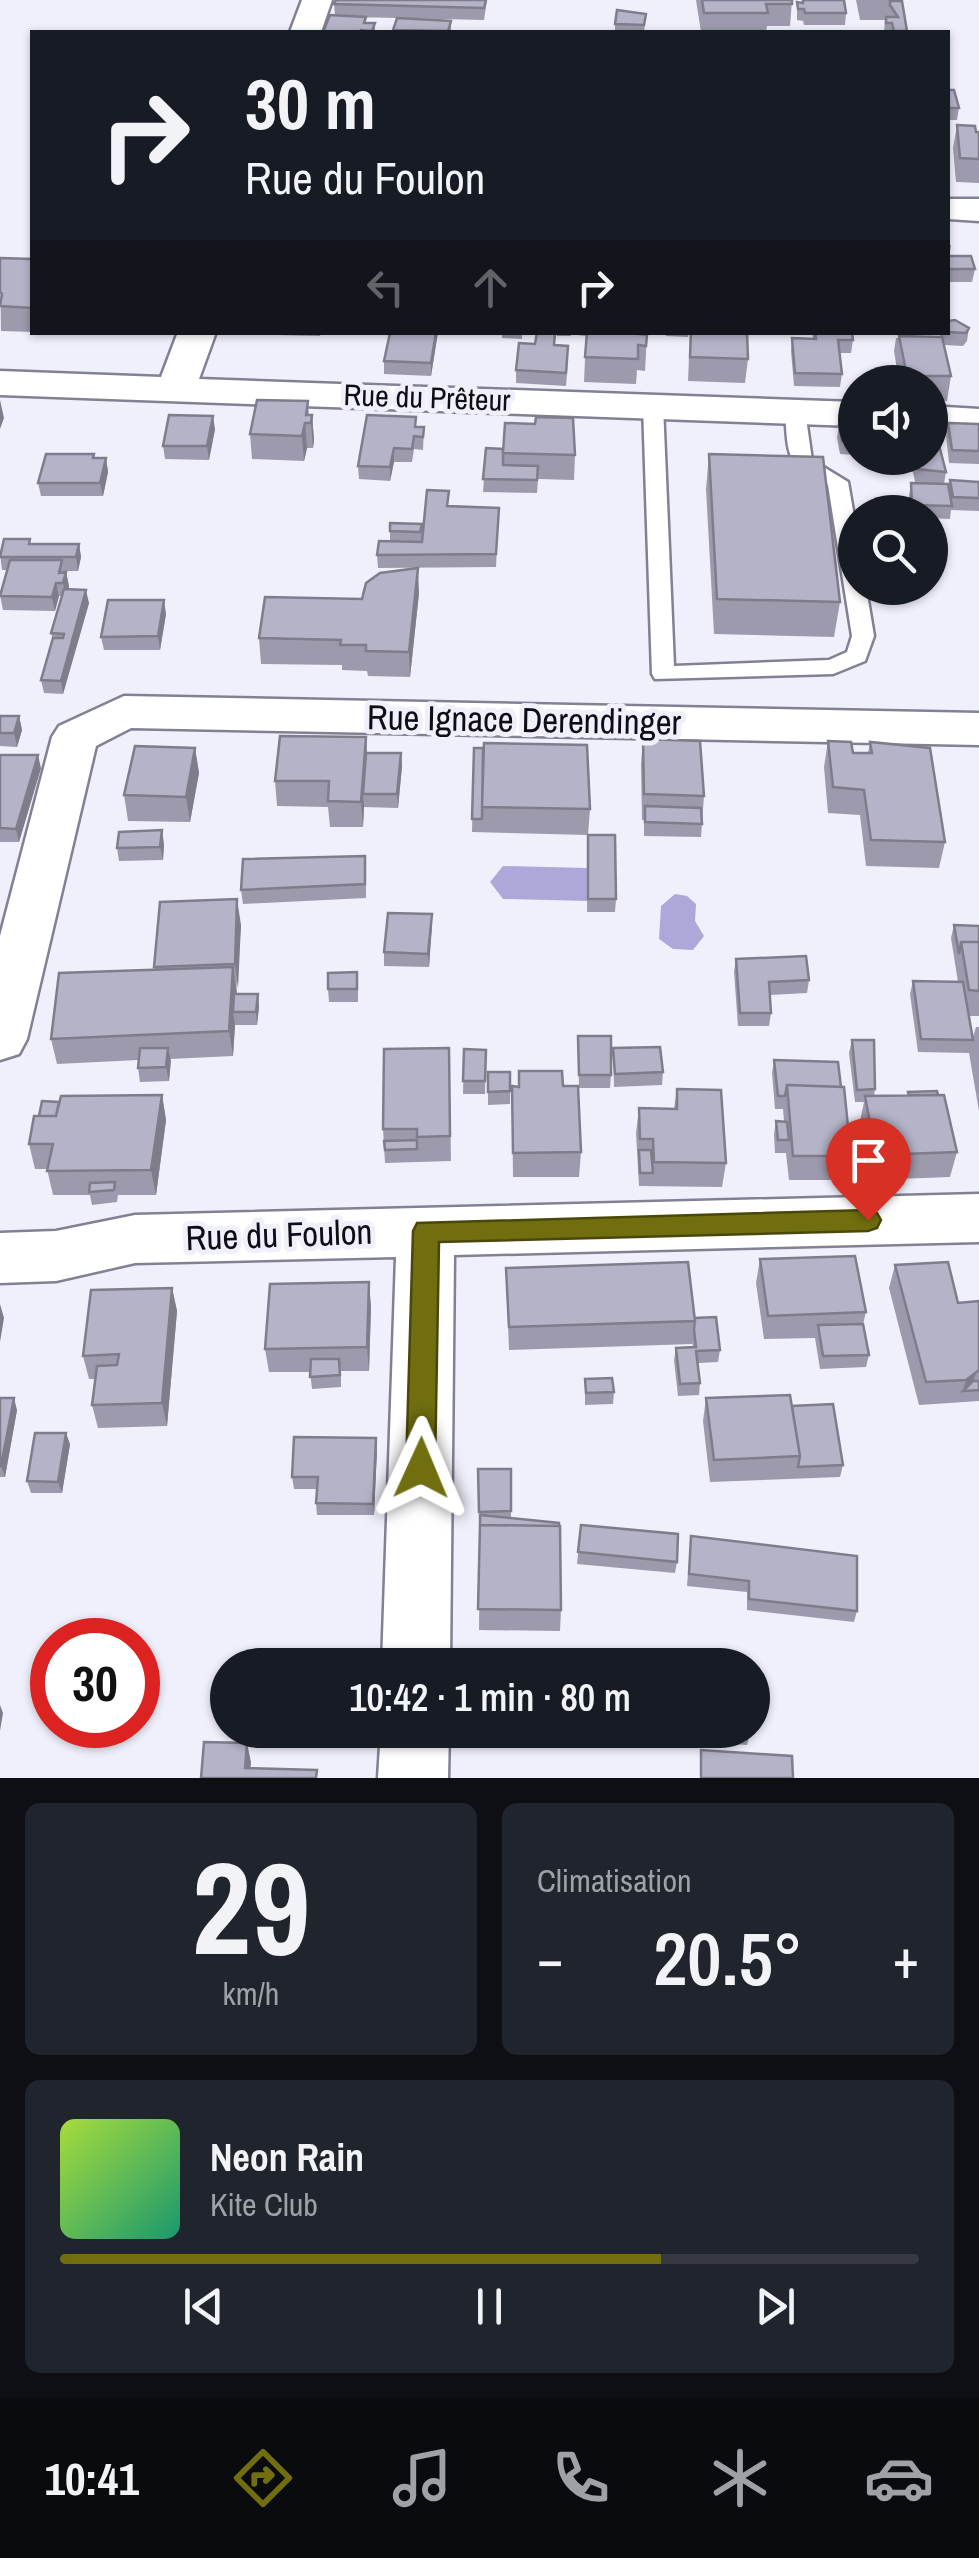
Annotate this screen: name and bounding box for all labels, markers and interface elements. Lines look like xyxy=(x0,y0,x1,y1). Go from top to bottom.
text: 30 m xyxy=(245,57,376,151)
icon: right xyxy=(80,70,210,200)
text: Rue du Foulon xyxy=(245,147,485,208)
icon: left xyxy=(358,260,413,315)
icon: ahead xyxy=(463,260,518,315)
icon: right xyxy=(568,260,623,315)
map controls xyxy=(838,365,948,605)
button: sound xyxy=(838,365,948,475)
street label: Rue du Prêteur xyxy=(343,374,512,420)
button: search xyxy=(838,495,948,605)
street label: Rue Ignace Derendinger xyxy=(366,693,682,746)
pin xyxy=(826,1118,911,1221)
icon: arrive xyxy=(841,1133,896,1188)
street label: Rue du Foulon xyxy=(185,1208,373,1261)
position arrow xyxy=(369,1416,473,1520)
speed limit sign: 30 xyxy=(30,1618,160,1748)
text: 10:42 · 1 min · 80 m xyxy=(349,1672,631,1723)
text: 29 xyxy=(192,1819,310,1995)
text: Climatisation xyxy=(537,1859,692,1902)
text: 20.5° xyxy=(653,1907,803,2008)
text: − xyxy=(537,1921,563,1995)
text: + xyxy=(893,1921,919,1995)
text: km/h xyxy=(223,1972,279,2015)
text: Neon Rain xyxy=(210,2132,364,2183)
text: Kite Club xyxy=(210,2183,318,2226)
icon: previous xyxy=(176,2279,231,2334)
icon: pause xyxy=(462,2279,517,2334)
icon: next xyxy=(748,2279,803,2334)
icon: directions xyxy=(228,2443,298,2513)
icon: music xyxy=(387,2443,457,2513)
icon: phone xyxy=(546,2443,616,2513)
icon: climate xyxy=(705,2443,775,2513)
icon: car xyxy=(864,2443,934,2513)
text: 10:41 xyxy=(45,2448,139,2509)

